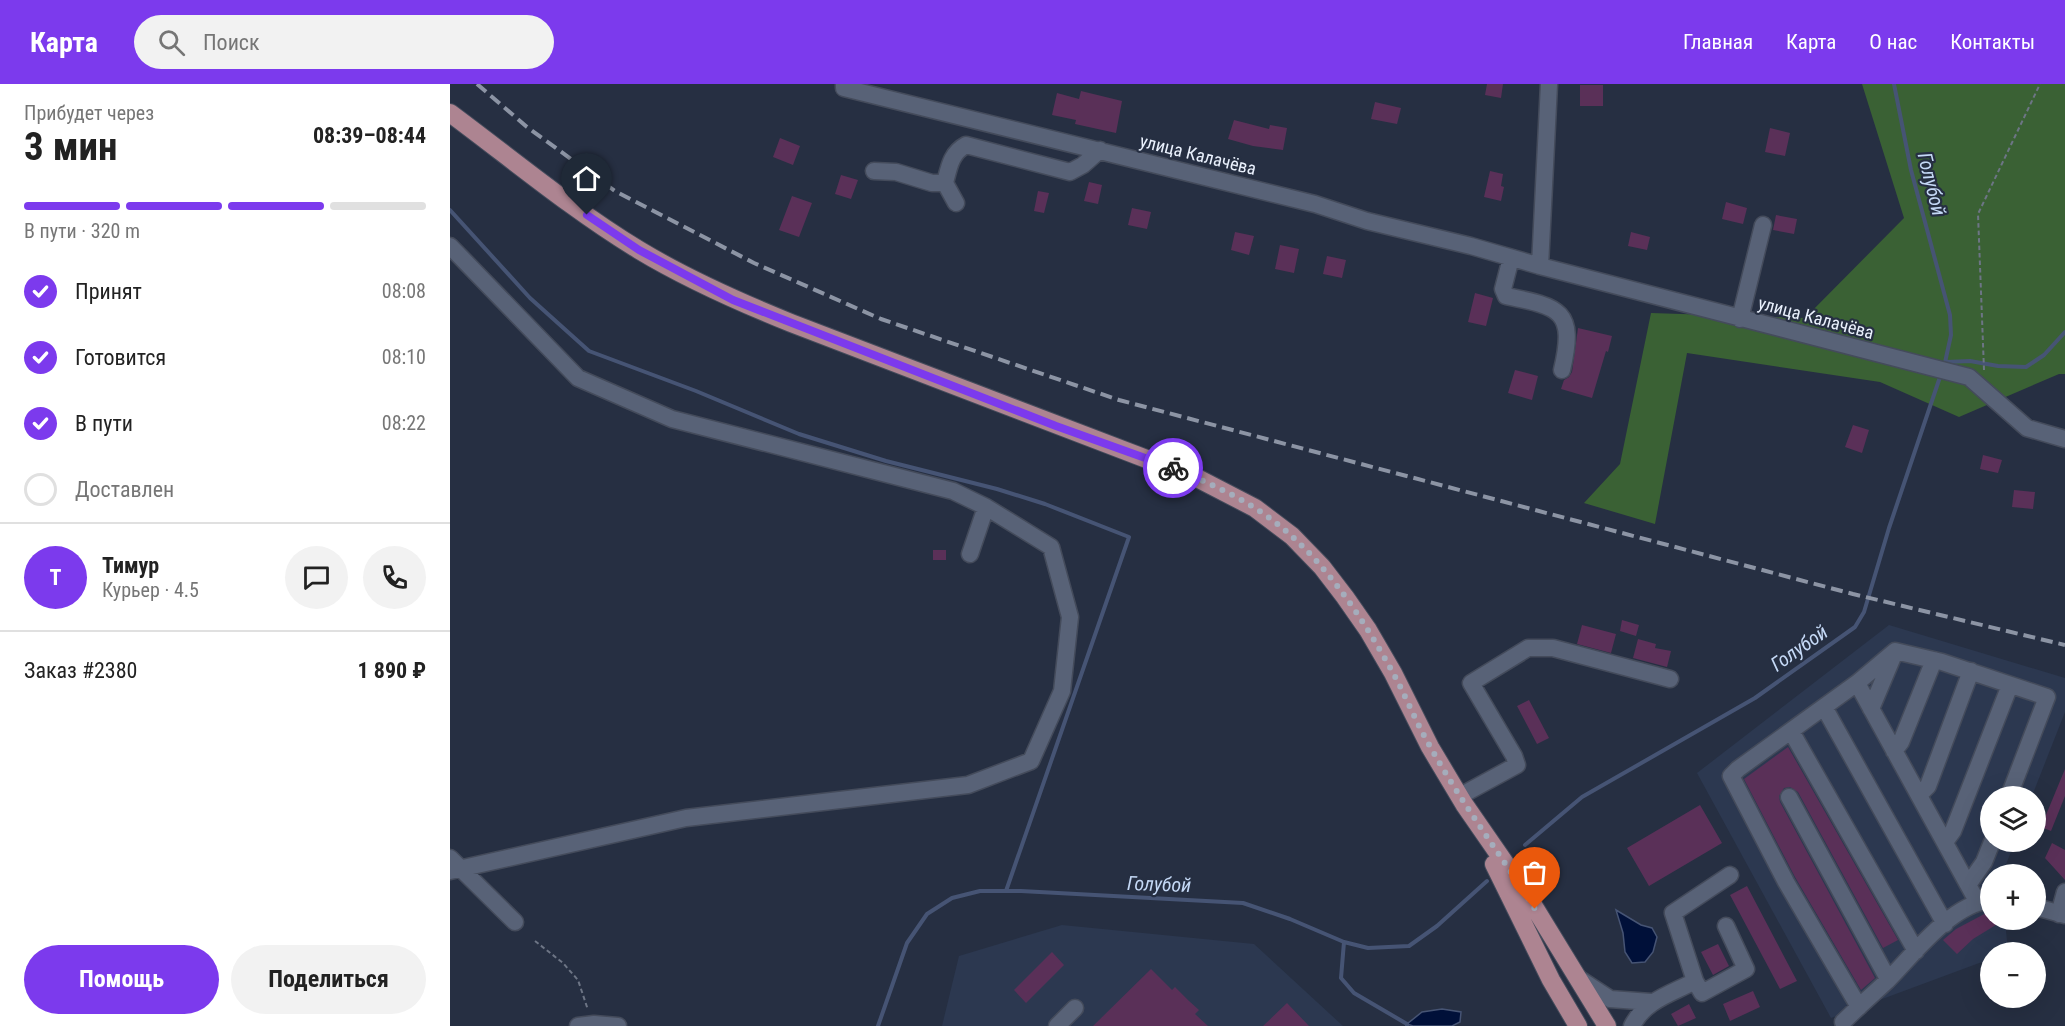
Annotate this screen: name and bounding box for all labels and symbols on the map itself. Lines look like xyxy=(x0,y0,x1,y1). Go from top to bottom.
street label: улица Калачёва xyxy=(1138,130,1258,179)
water label: Голубой xyxy=(1913,150,1951,218)
pin xyxy=(561,153,612,215)
street label: улица Калачёва xyxy=(1756,292,1876,343)
courier xyxy=(1143,438,1203,498)
water label: Голубой xyxy=(1766,620,1832,676)
pin xyxy=(1509,847,1560,909)
water label: Голубой xyxy=(1126,871,1192,897)

